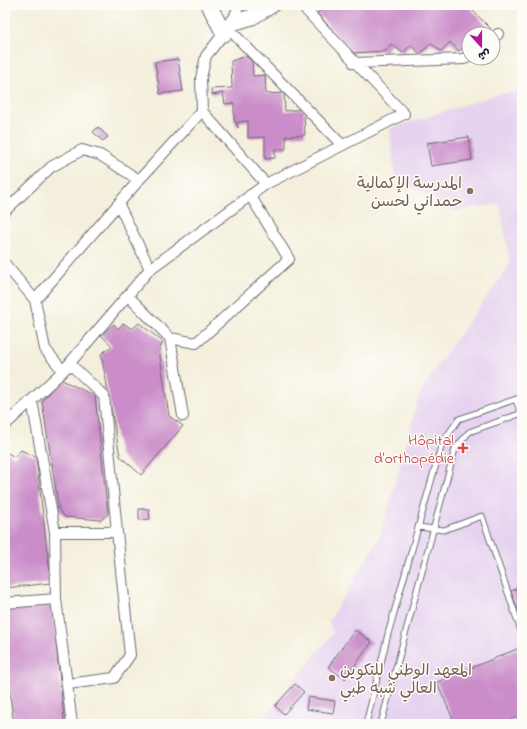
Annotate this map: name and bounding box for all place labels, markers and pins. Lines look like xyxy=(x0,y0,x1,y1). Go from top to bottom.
place label: المدرسة الإكمالية حمداني لحسن xyxy=(357,172,463,215)
marker: المدرسة الإكمالية حمداني لحسن xyxy=(465,186,475,196)
place label: Hôpital d'orthopédie xyxy=(374,429,455,471)
marker: Hôpital d'orthopédie xyxy=(457,442,469,454)
place label: المعهد الوطني للتكوين العالي شبه طبي xyxy=(340,659,472,702)
marker: المعهد الوطني للتكوين العالي شبه طبي xyxy=(327,673,337,683)

